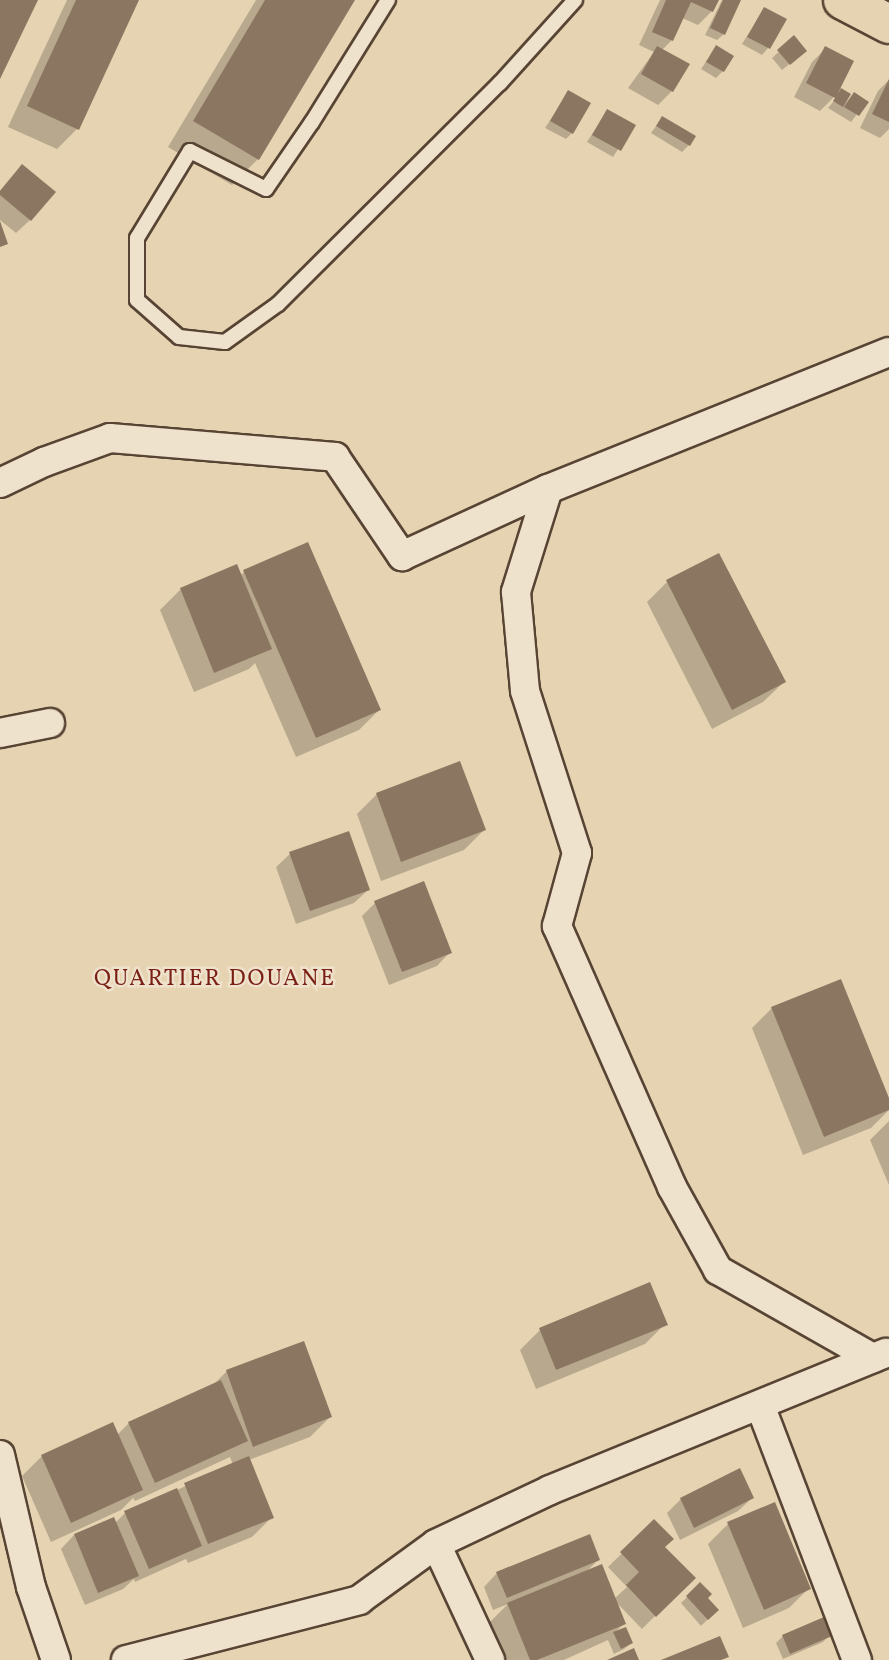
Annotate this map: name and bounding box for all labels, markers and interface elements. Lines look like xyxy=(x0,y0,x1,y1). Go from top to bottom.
district label: QUARTIER DOUANE xyxy=(96,965,334,993)

